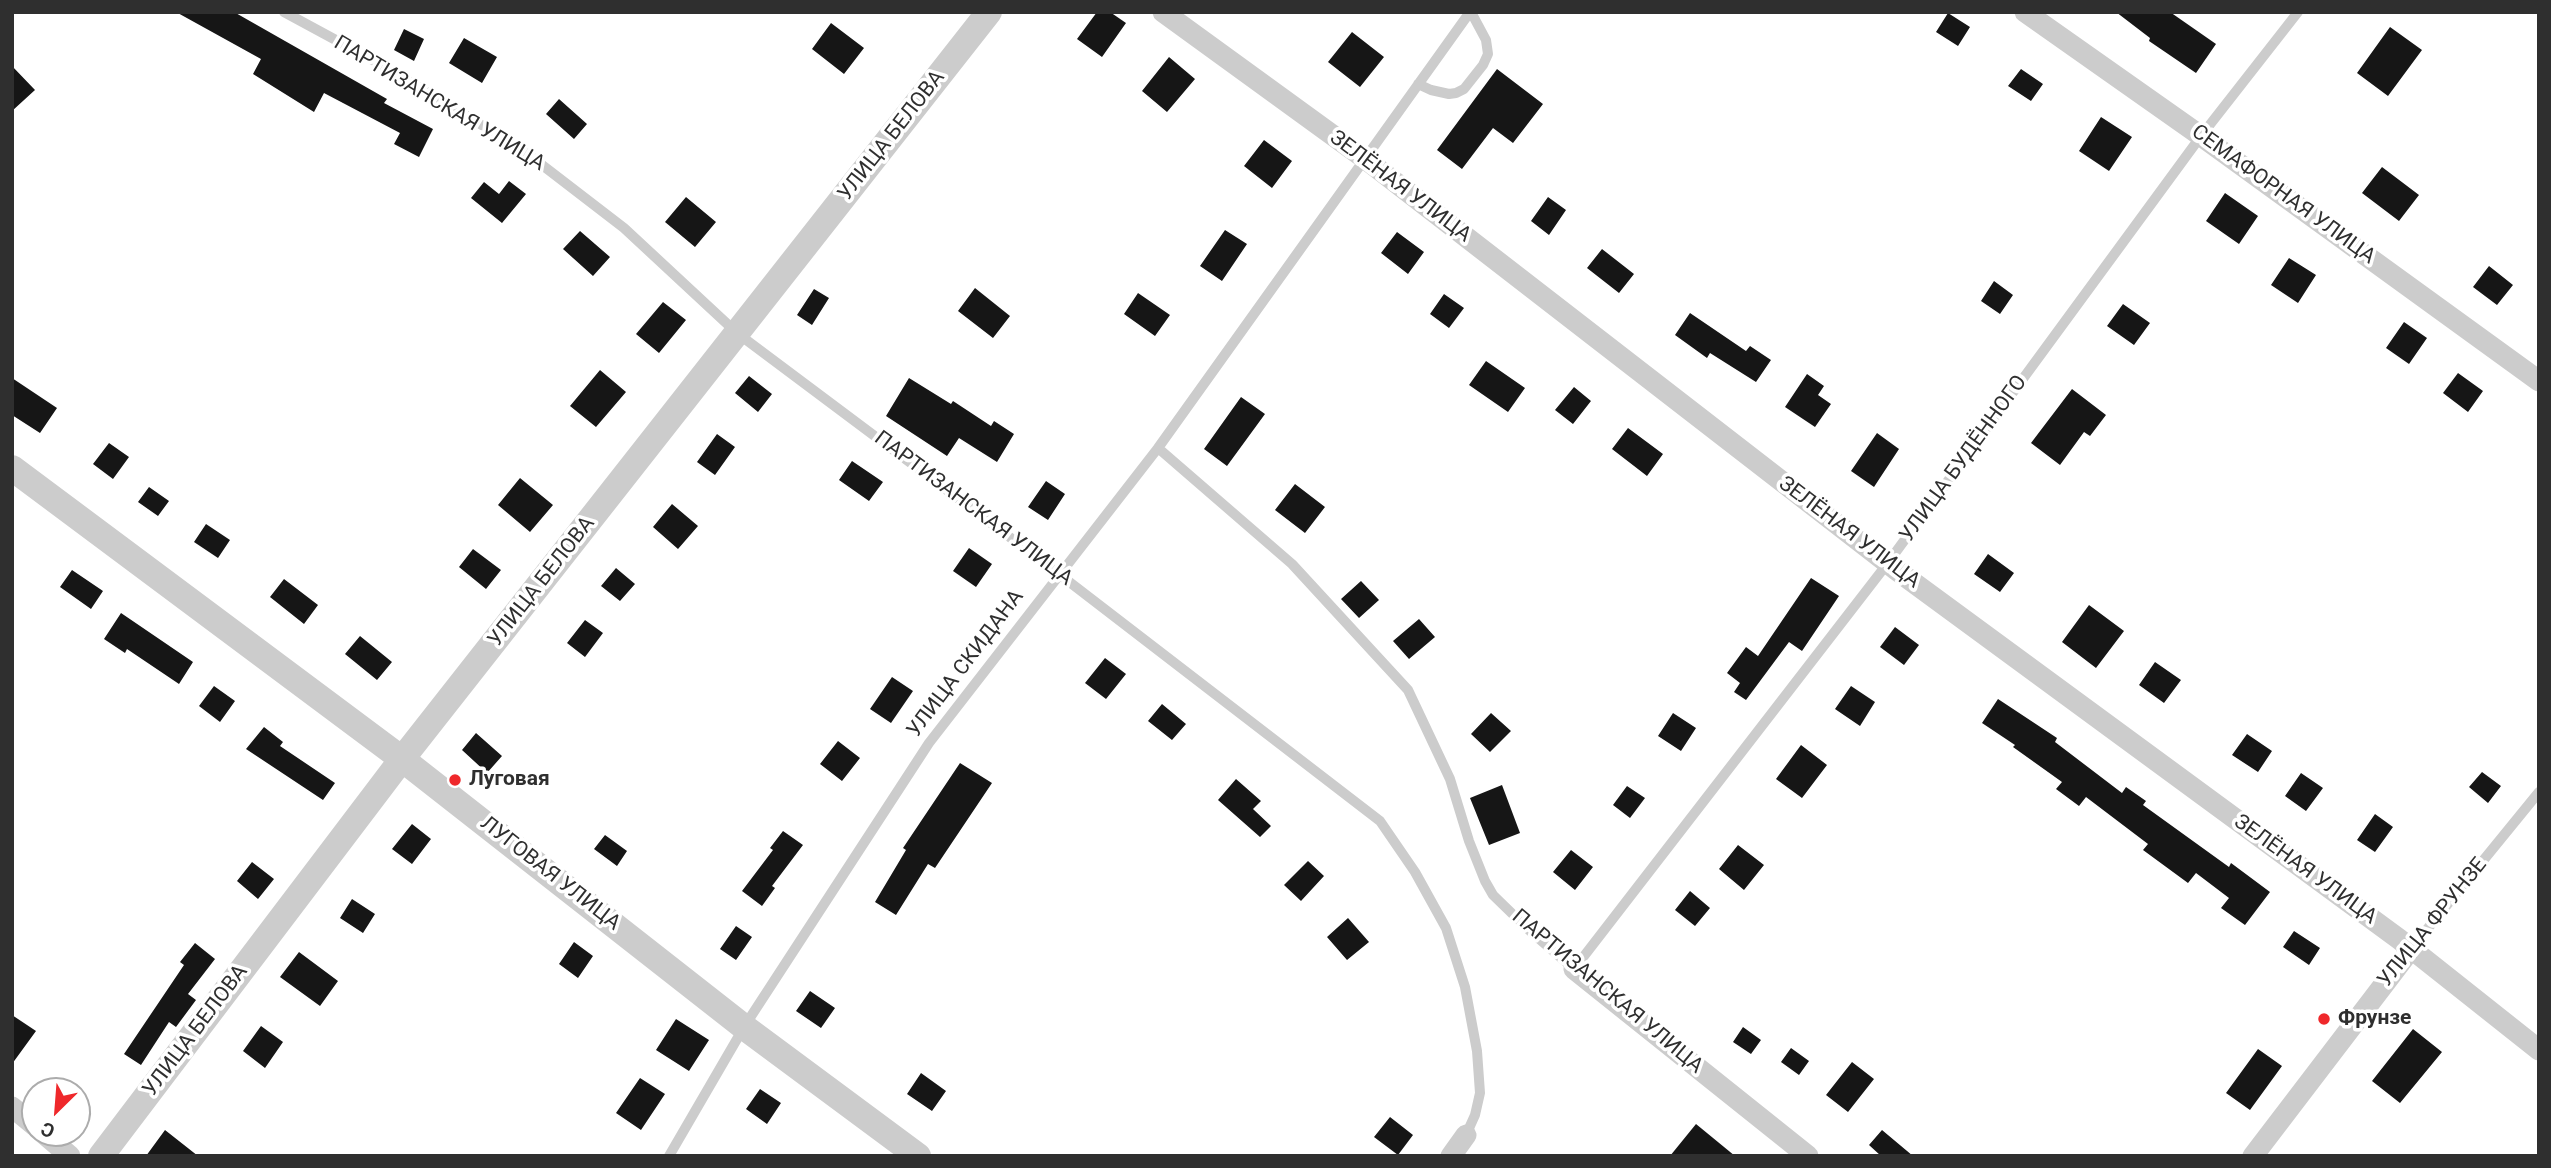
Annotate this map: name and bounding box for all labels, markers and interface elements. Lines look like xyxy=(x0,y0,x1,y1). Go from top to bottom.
street label: ПАРТИЗАНСКАЯ УЛИЦА xyxy=(329,31,549,177)
street label: УЛИЦА БЕЛОВА xyxy=(833,66,951,206)
street label: СЕМАФОРНАЯ УЛИЦА xyxy=(2186,120,2380,270)
street label: ЗЕЛЁНАЯ УЛИЦА xyxy=(1324,126,1476,248)
street label: УЛИЦА БУДЁННОГО xyxy=(1895,371,2033,547)
street label: ПАРТИЗАНСКАЯ УЛИЦА xyxy=(869,426,1077,592)
street label: ЗЕЛЁНАЯ УЛИЦА xyxy=(1773,472,1925,594)
street label: УЛИЦА БЕЛОВА xyxy=(483,512,601,652)
street label: УЛИЦА СКИДАНА xyxy=(902,585,1030,743)
place label: Луговая xyxy=(469,767,550,793)
marker: Луговая xyxy=(447,772,463,788)
street label: ЗЕЛЁНАЯ УЛИЦА xyxy=(2229,810,2381,930)
street label: ЛУГОВАЯ УЛИЦА xyxy=(475,812,625,936)
street label: УЛИЦА ФРУНЗЕ xyxy=(2373,853,2493,993)
street label: ПАРТИЗАНСКАЯ УЛИЦА xyxy=(1506,905,1708,1079)
street label: УЛИЦА БЕЛОВА xyxy=(138,960,254,1102)
place label: Фрунзе xyxy=(2338,1006,2411,1032)
marker: Фрунзе xyxy=(2316,1011,2332,1027)
north arrow xyxy=(21,1077,91,1147)
text: С xyxy=(37,1117,58,1143)

